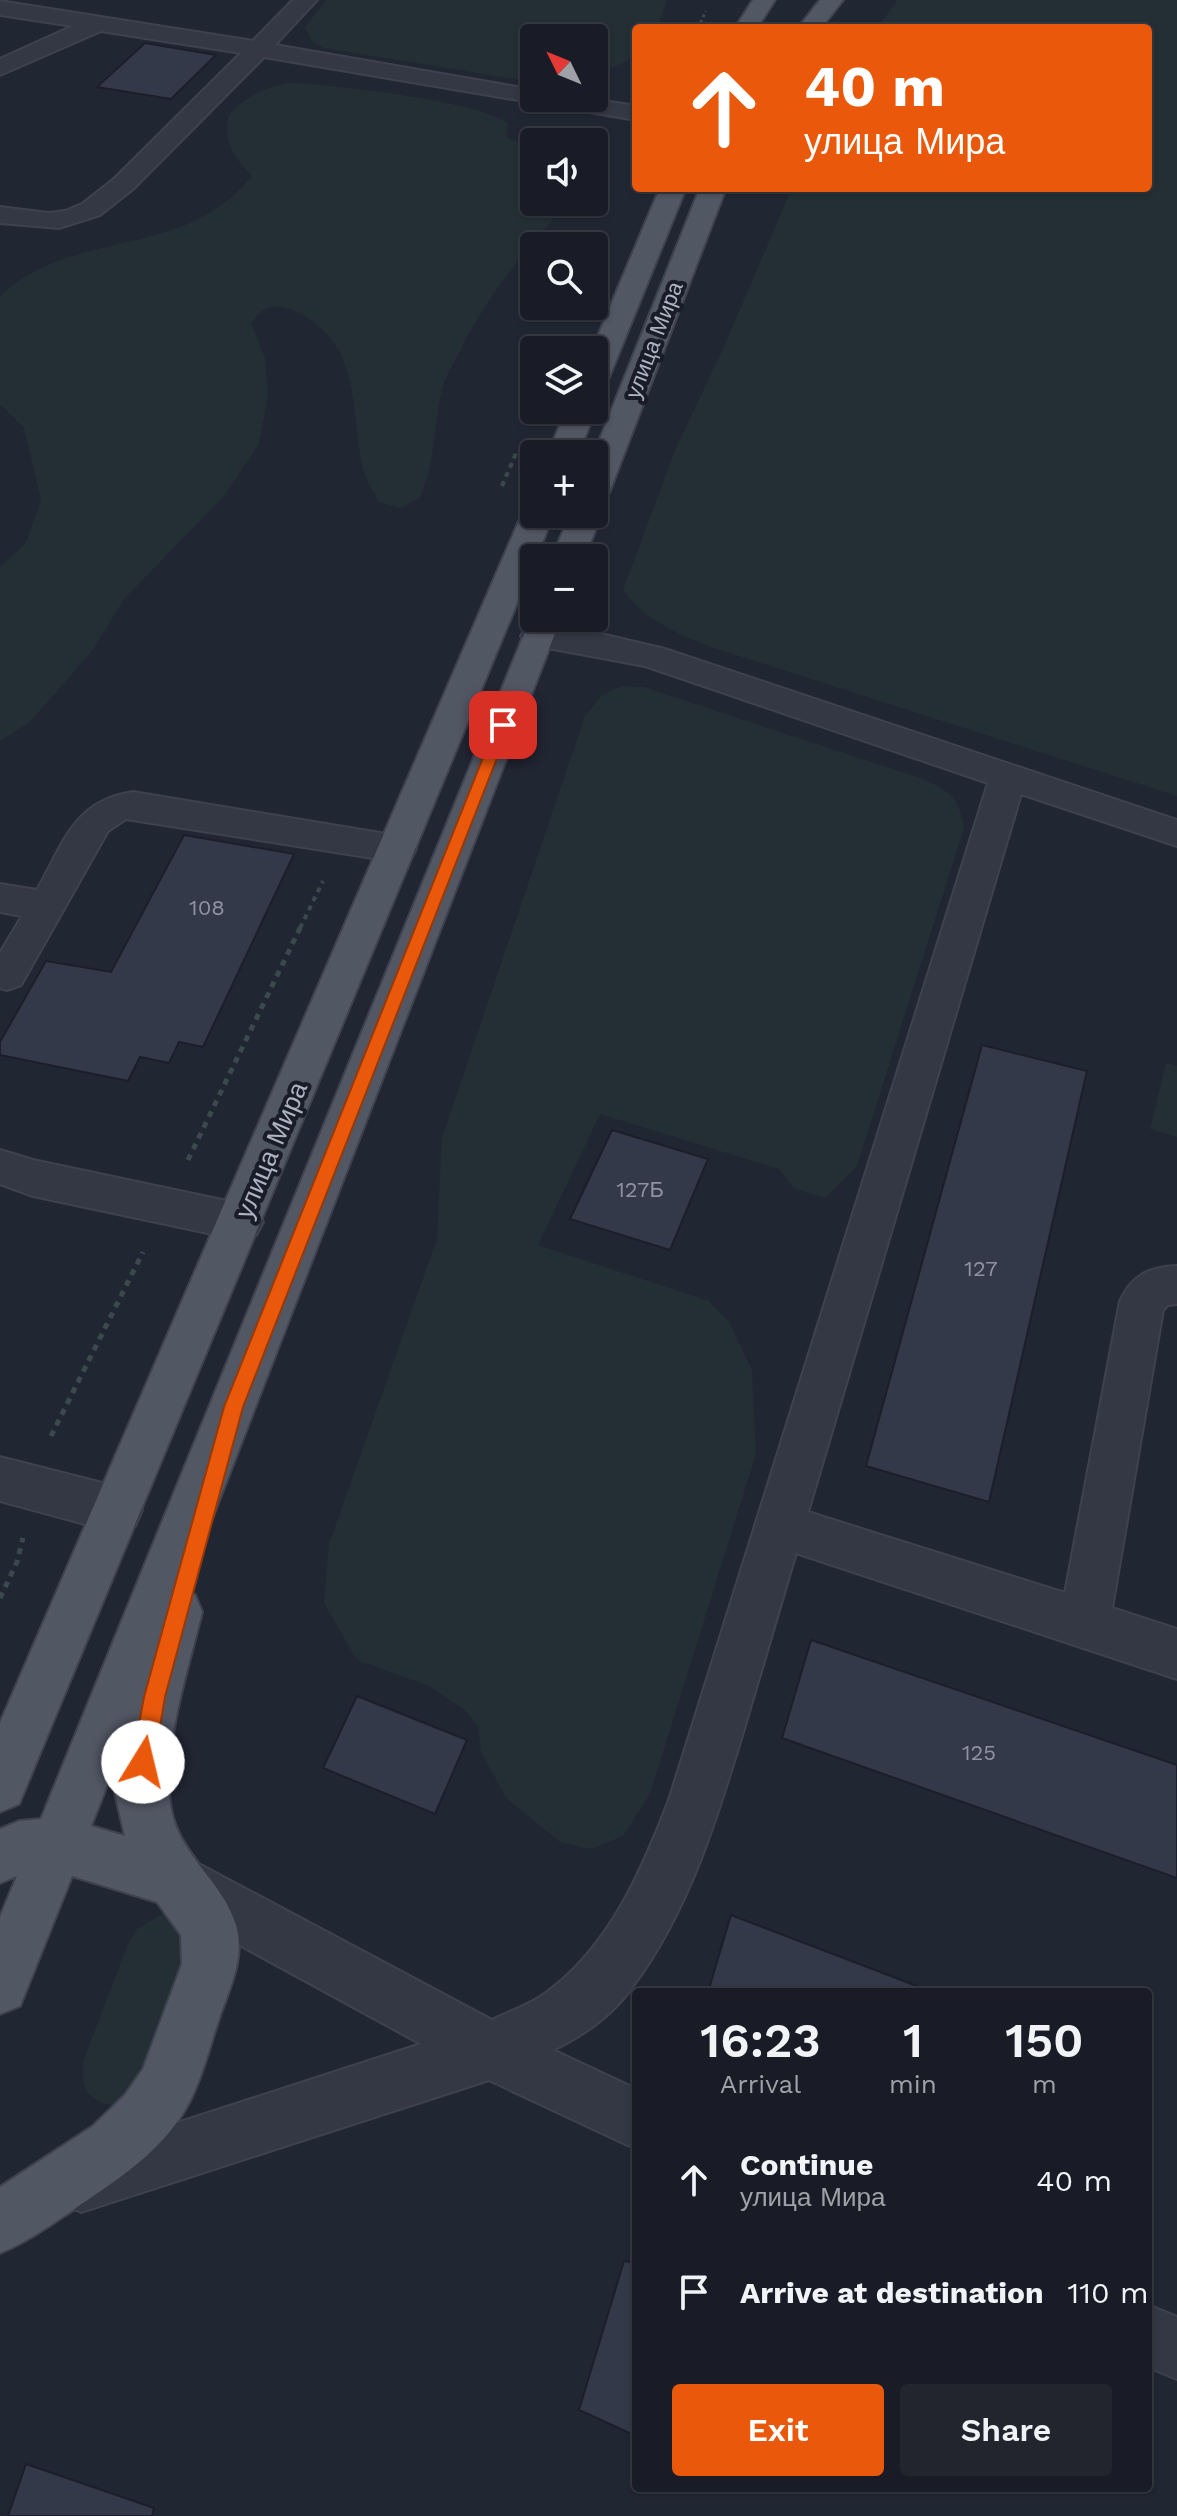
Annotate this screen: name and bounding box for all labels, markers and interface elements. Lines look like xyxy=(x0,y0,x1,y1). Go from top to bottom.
north arrow xyxy=(520,24,608,112)
map controls xyxy=(520,24,608,632)
text: 40 m xyxy=(804,54,945,120)
icon: ahead xyxy=(672,56,776,160)
text: улица Мира xyxy=(804,121,1005,163)
button: sound xyxy=(520,128,608,216)
button: search xyxy=(520,232,608,320)
street label: улица Мира xyxy=(620,277,688,402)
button: layers xyxy=(520,336,608,424)
button: + xyxy=(520,440,608,528)
button: − xyxy=(520,544,608,632)
pin xyxy=(469,691,537,759)
icon: arrive xyxy=(481,703,525,747)
house number: 108 xyxy=(189,895,225,920)
street label: улица Мира xyxy=(229,1077,313,1223)
house number: 127Б xyxy=(616,1177,664,1202)
house number: 127 xyxy=(964,1256,998,1281)
position arrow xyxy=(101,1720,185,1804)
house number: 125 xyxy=(962,1740,996,1765)
text: 16:23 xyxy=(700,2012,821,2069)
text: 1 xyxy=(903,2012,923,2069)
text: 150 xyxy=(1005,2012,1084,2069)
text: Arrival xyxy=(720,2069,801,2099)
text: min xyxy=(889,2069,937,2099)
text: m xyxy=(1032,2069,1057,2099)
text: Continue xyxy=(740,2147,873,2182)
icon: ahead xyxy=(672,2158,716,2202)
text: 40 m xyxy=(1036,2163,1112,2198)
text: улица Мира xyxy=(740,2182,885,2212)
icon: arrive xyxy=(672,2270,716,2314)
text: Arrive at destination xyxy=(740,2275,1044,2310)
text: 110 m xyxy=(1068,2275,1149,2310)
button: Exit xyxy=(672,2384,884,2476)
button: Share xyxy=(900,2384,1112,2476)

